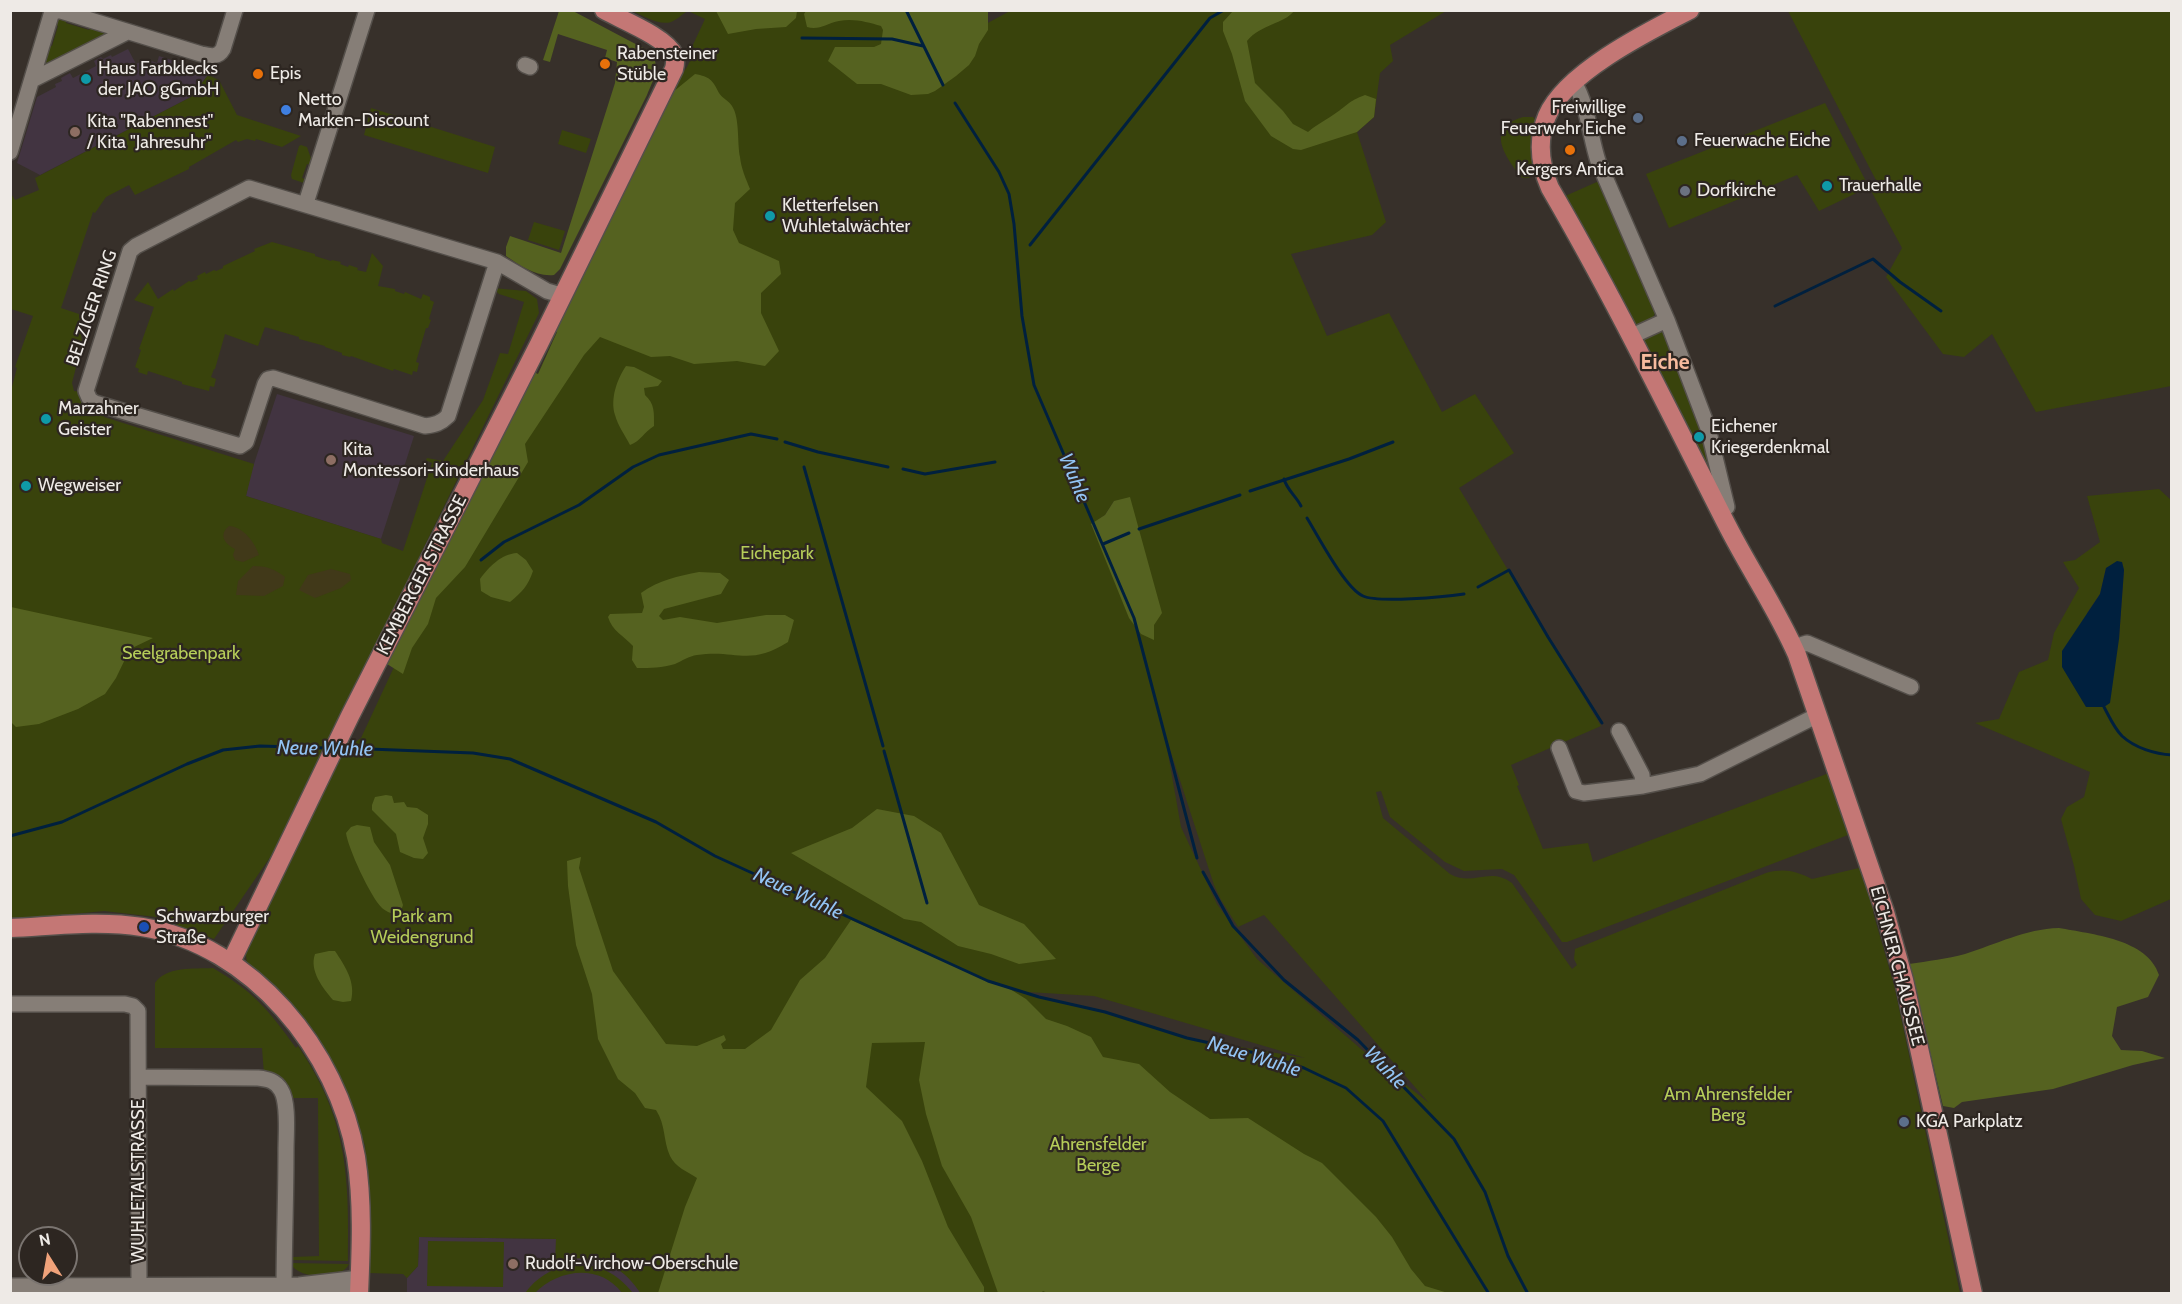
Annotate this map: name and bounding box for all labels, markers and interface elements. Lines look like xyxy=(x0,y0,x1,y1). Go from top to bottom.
place label: Rabensteiner Stüble xyxy=(617,43,717,86)
marker: Rabensteiner Stüble xyxy=(598,57,612,71)
place label: Haus Farbklecks der JAO gGmbH xyxy=(98,58,219,100)
place label: Epis xyxy=(270,63,301,85)
marker: Epis xyxy=(251,67,265,81)
marker: Haus Farbklecks der JAO gGmbH xyxy=(79,72,93,86)
place label: Netto Marken-Discount xyxy=(298,89,429,132)
place label: Freiwillige Feuerwehr Eiche xyxy=(1501,97,1626,140)
marker: Netto Marken-Discount xyxy=(279,103,293,117)
place label: Kita "Rabennest" / Kita "Jahresuhr" xyxy=(87,111,213,154)
marker: Freiwillige Feuerwehr Eiche xyxy=(1631,111,1645,125)
marker: Kita "Rabennest" / Kita "Jahresuhr" xyxy=(68,125,82,139)
place label: Feuerwache Eiche xyxy=(1694,130,1830,152)
marker: Feuerwache Eiche xyxy=(1675,134,1689,148)
marker: Kergers Antica xyxy=(1563,143,1577,157)
place label: Kergers Antica xyxy=(1516,159,1624,181)
place label: Trauerhalle xyxy=(1839,175,1922,197)
marker: Trauerhalle xyxy=(1820,179,1834,193)
place label: Dorfkirche xyxy=(1697,180,1776,202)
marker: Dorfkirche xyxy=(1678,184,1692,198)
place label: Kletterfelsen Wuhletalwächter xyxy=(782,195,910,238)
marker: Kletterfelsen Wuhletalwächter xyxy=(763,209,777,223)
street label: BELZIGER RING xyxy=(62,247,122,369)
district label: Eiche xyxy=(1640,350,1690,376)
place label: Marzahner Geister xyxy=(58,398,139,440)
marker: Marzahner Geister xyxy=(39,412,53,426)
place label: Eichener Kriegerdenkmal xyxy=(1711,416,1830,458)
marker: Eichener Kriegerdenkmal xyxy=(1692,430,1706,444)
place label: Kita Montessori-Kinderhaus xyxy=(343,439,519,482)
water label: Wuhle xyxy=(1053,450,1095,506)
marker: Kita Montessori-Kinderhaus xyxy=(324,453,338,467)
place label: Wegweiser xyxy=(38,475,121,497)
marker: Wegweiser xyxy=(19,479,33,493)
street label: KEMBERGER STRASSE xyxy=(372,492,472,658)
park label: Eichepark xyxy=(740,543,814,565)
park label: Seelgrabenpark xyxy=(122,643,240,665)
water label: Neue Wuhle xyxy=(277,736,373,762)
water label: Neue Wuhle xyxy=(749,863,847,925)
street label: EICHNER CHAUSSEE xyxy=(1865,884,1929,1048)
place label: Schwarzburger Straße xyxy=(156,906,269,948)
park label: Park am Weidengrund xyxy=(371,906,473,948)
marker: Schwarzburger Straße xyxy=(137,920,151,934)
water label: Neue Wuhle xyxy=(1205,1031,1303,1083)
water label: Wuhle xyxy=(1359,1041,1411,1095)
park label: Am Ahrensfelder Berg xyxy=(1664,1084,1792,1126)
street label: WUHLETALSTRASSE xyxy=(128,1099,150,1263)
place label: KGA Parkplatz xyxy=(1916,1111,2023,1133)
marker: KGA Parkplatz xyxy=(1897,1115,1911,1129)
park label: Ahrensfelder Berge xyxy=(1049,1134,1147,1176)
north arrow xyxy=(18,1226,78,1286)
text: N xyxy=(37,1229,52,1250)
place label: Rudolf-Virchow-Oberschule xyxy=(525,1253,738,1275)
marker: Rudolf-Virchow-Oberschule xyxy=(506,1257,520,1271)

